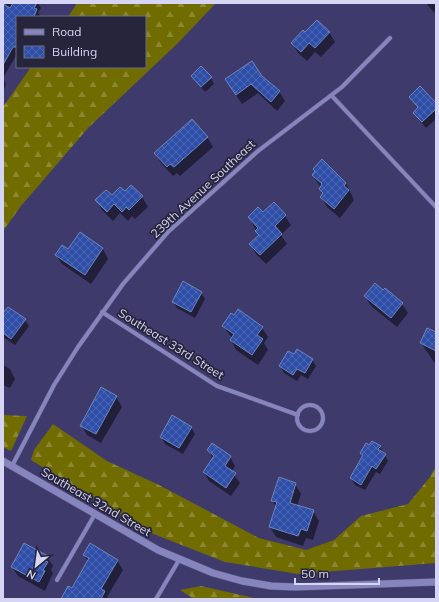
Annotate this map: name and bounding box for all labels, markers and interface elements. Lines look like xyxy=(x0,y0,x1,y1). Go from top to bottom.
legend xyxy=(16,16,146,68)
text: Road xyxy=(52,24,81,39)
text: Building xyxy=(52,44,97,59)
street label: 239th Avenue Southeast xyxy=(147,136,258,241)
street label: Southeast 33rd Street xyxy=(116,305,227,382)
street label: Southeast 32nd Street xyxy=(39,464,154,539)
north arrow xyxy=(16,546,56,586)
scale bar xyxy=(295,560,379,586)
text: 50 m xyxy=(301,566,329,581)
text: N xyxy=(24,567,38,583)

